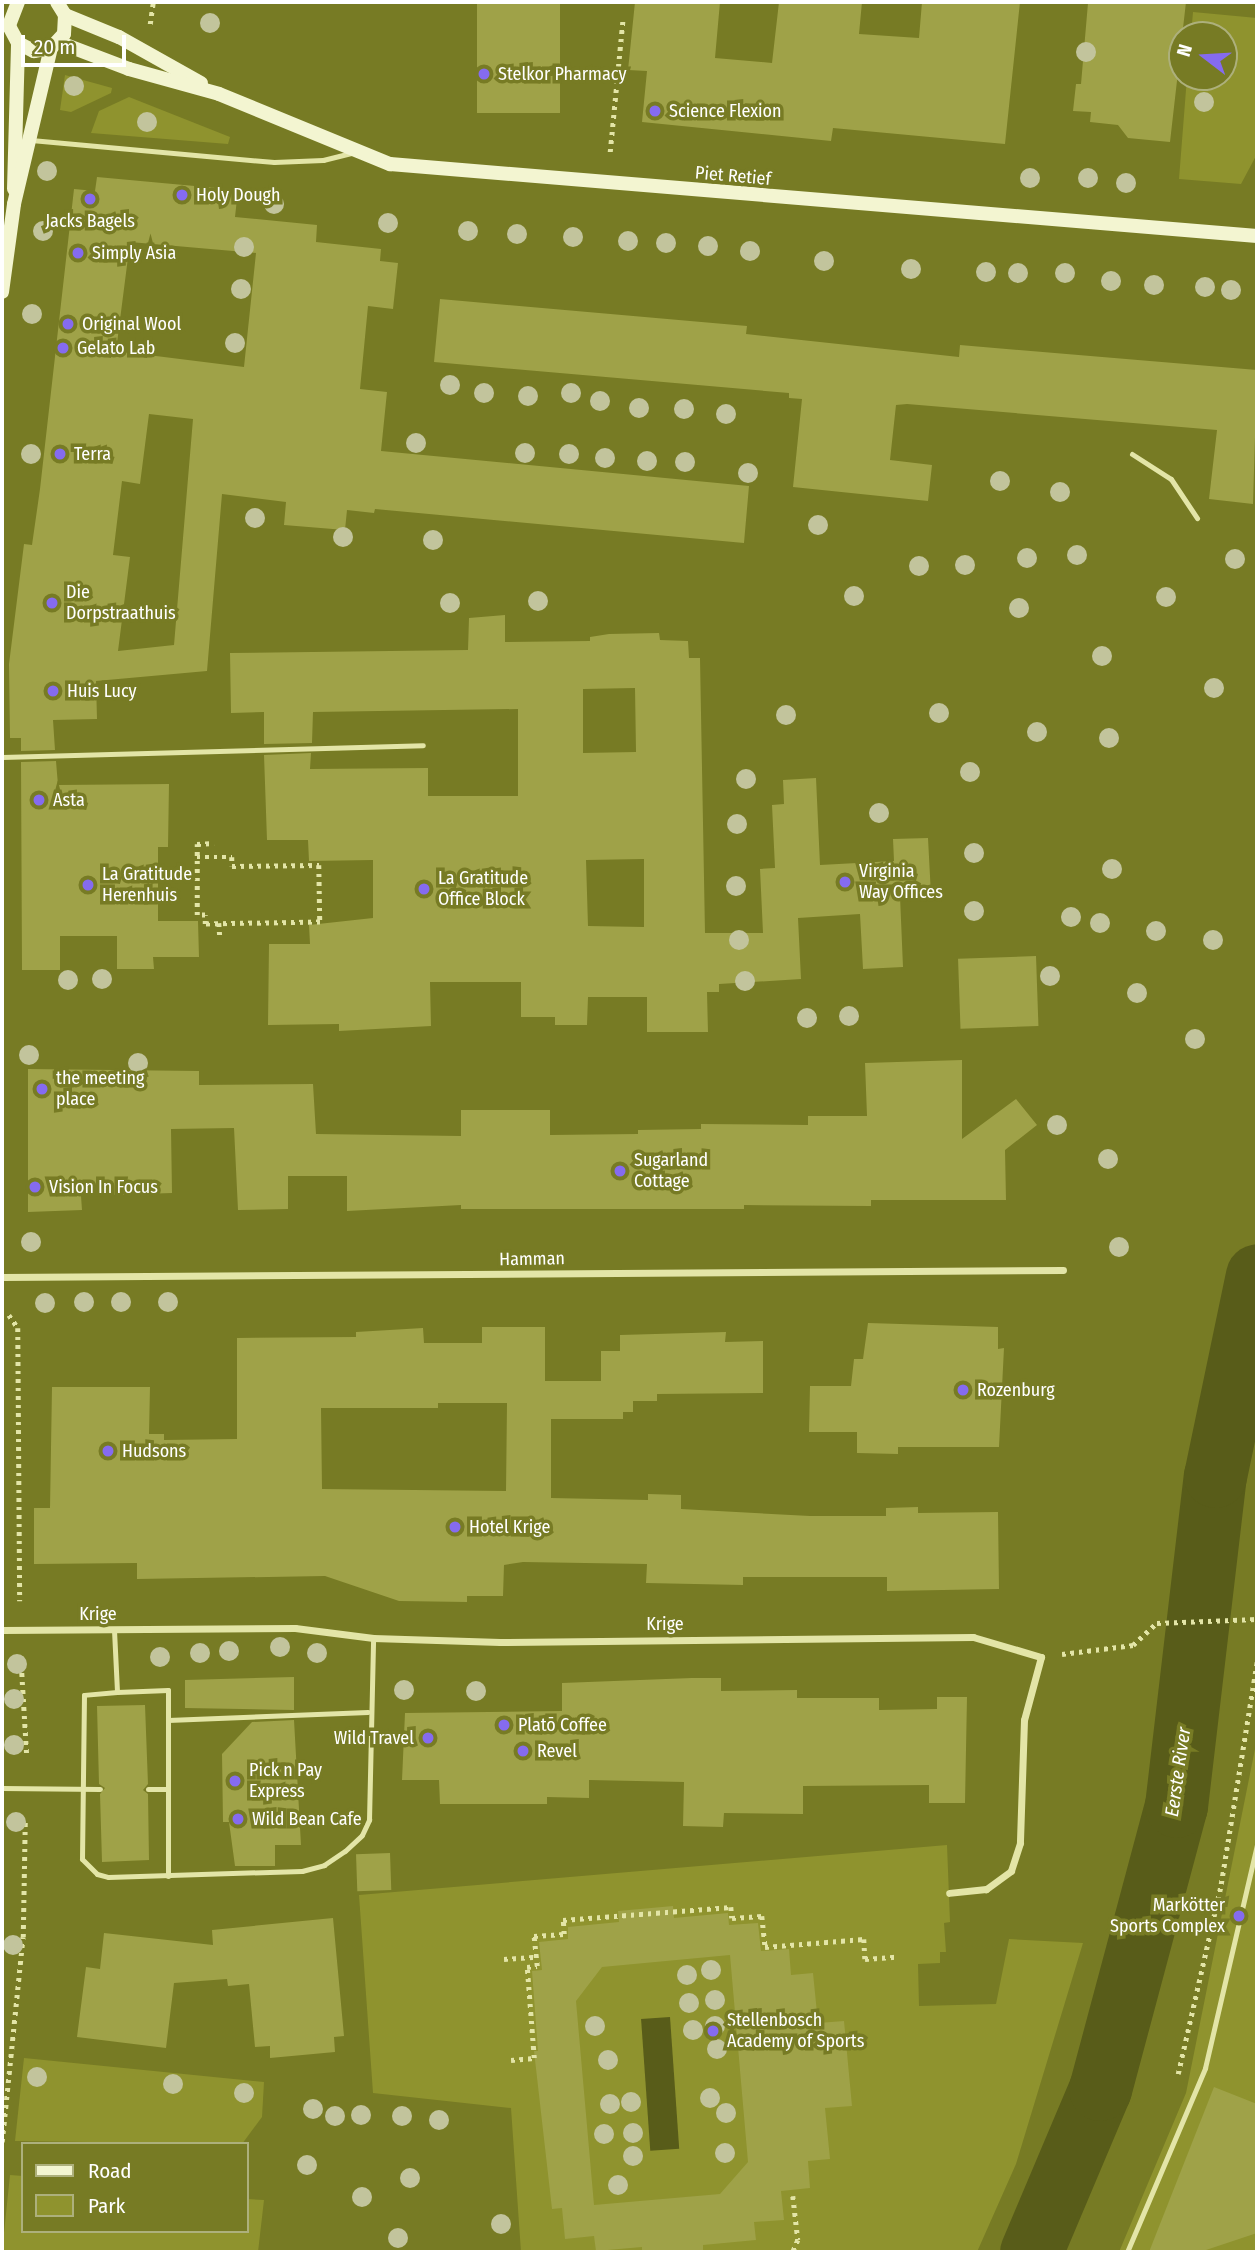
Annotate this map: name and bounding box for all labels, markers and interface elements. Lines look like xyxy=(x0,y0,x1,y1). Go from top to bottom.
scale bar xyxy=(24,21,130,65)
north arrow xyxy=(1168,21,1238,91)
text: 20 m xyxy=(34,34,75,60)
text: N xyxy=(1172,41,1197,59)
place label: Stelkor Pharmacy xyxy=(498,63,626,85)
marker: Stelkor Pharmacy xyxy=(476,66,492,82)
place label: Science Flexion xyxy=(669,100,781,122)
marker: Science Flexion xyxy=(647,103,663,119)
street label: Piet Retief xyxy=(694,162,772,190)
place label: Holy Dough xyxy=(196,184,280,206)
marker: Holy Dough xyxy=(174,187,190,203)
marker: Jacks Bagels xyxy=(82,191,98,207)
place label: Jacks Bagels xyxy=(45,210,135,232)
place label: Simply Asia xyxy=(92,242,176,264)
marker: Simply Asia xyxy=(70,245,86,261)
place label: Original Wool xyxy=(82,313,181,335)
marker: Original Wool xyxy=(60,316,76,332)
place label: Gelato Lab xyxy=(77,337,155,359)
marker: Gelato Lab xyxy=(55,340,71,356)
place label: Terra xyxy=(74,443,111,465)
marker: Terra xyxy=(52,446,68,462)
place label: Die Dorpstraathuis xyxy=(66,582,176,624)
marker: Die Dorpstraathuis xyxy=(44,595,60,611)
place label: Huis Lucy xyxy=(67,680,137,702)
marker: Huis Lucy xyxy=(45,683,61,699)
place label: Asta xyxy=(53,789,85,811)
marker: Asta xyxy=(31,792,47,808)
place label: Virginia Way Offices xyxy=(859,861,943,903)
place label: La Gratitude Herenhuis xyxy=(102,864,192,906)
place label: La Gratitude Office Block xyxy=(438,868,528,910)
marker: Virginia Way Offices xyxy=(837,874,853,890)
marker: La Gratitude Herenhuis xyxy=(80,877,96,893)
marker: La Gratitude Office Block xyxy=(416,881,432,897)
place label: the meeting place xyxy=(56,1068,144,1110)
marker: the meeting place xyxy=(34,1081,50,1097)
place label: Sugarland Cottage xyxy=(634,1150,708,1192)
marker: Sugarland Cottage xyxy=(612,1163,628,1179)
place label: Vision In Focus xyxy=(49,1176,158,1198)
marker: Vision In Focus xyxy=(27,1179,43,1195)
street label: Hamman xyxy=(499,1248,565,1270)
place label: Rozenburg xyxy=(977,1379,1055,1401)
marker: Rozenburg xyxy=(955,1382,971,1398)
place label: Hudsons xyxy=(122,1440,186,1462)
marker: Hudsons xyxy=(100,1443,116,1459)
place label: Hotel Krige xyxy=(469,1516,550,1538)
marker: Hotel Krige xyxy=(447,1519,463,1535)
street label: Krige xyxy=(79,1603,117,1625)
street label: Krige xyxy=(646,1613,684,1635)
place label: Platō Coffee xyxy=(518,1714,607,1736)
marker: Platō Coffee xyxy=(496,1717,512,1733)
water label: Eerste River xyxy=(1160,1726,1196,1818)
place label: Wild Travel xyxy=(334,1727,414,1749)
marker: Wild Travel xyxy=(420,1730,436,1746)
place label: Revel xyxy=(537,1740,577,1762)
marker: Revel xyxy=(515,1743,531,1759)
place label: Pick n Pay Express xyxy=(249,1760,322,1802)
marker: Pick n Pay Express xyxy=(227,1773,243,1789)
place label: Wild Bean Cafe xyxy=(252,1808,362,1830)
marker: Wild Bean Cafe xyxy=(230,1811,246,1827)
place label: Markötter Sports Complex xyxy=(1110,1895,1225,1938)
marker: Markötter Sports Complex xyxy=(1231,1908,1247,1924)
place label: Stellenbosch Academy of Sports xyxy=(727,2010,864,2052)
marker: Stellenbosch Academy of Sports xyxy=(705,2023,721,2039)
legend xyxy=(21,2142,248,2233)
text: Road xyxy=(88,2158,132,2184)
text: Park xyxy=(88,2193,125,2219)

